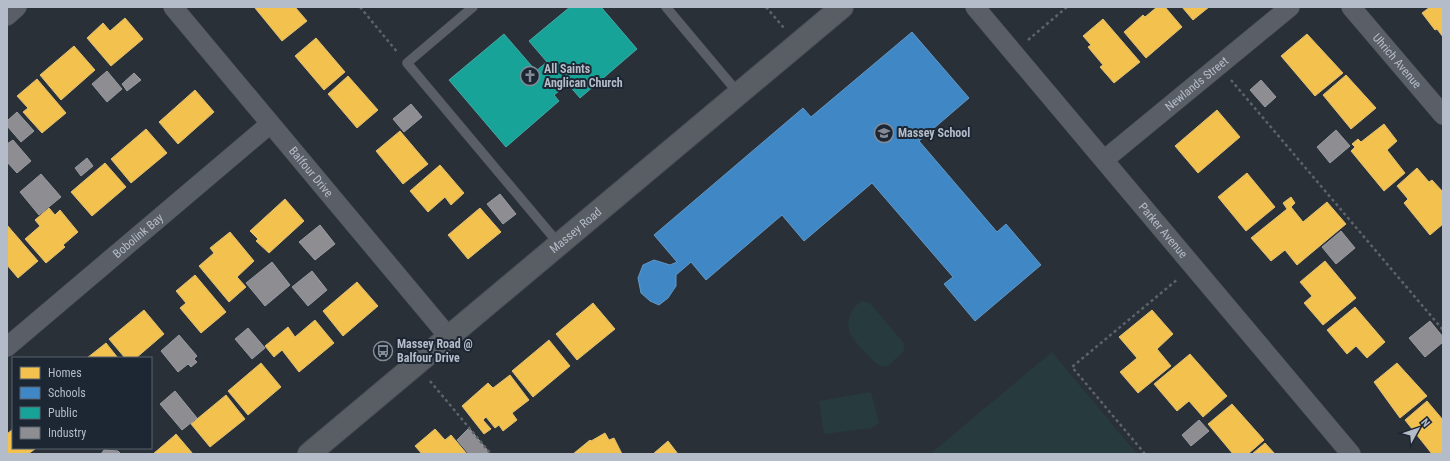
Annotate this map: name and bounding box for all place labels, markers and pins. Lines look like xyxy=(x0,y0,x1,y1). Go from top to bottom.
place label: All Saints Anglican Church xyxy=(544,62,623,90)
church icon: All Saints Anglican Church xyxy=(519,65,541,87)
school or university icon: Massey School xyxy=(873,122,895,144)
place label: Massey School xyxy=(898,126,970,140)
place label: Massey Road @ Balfour Drive xyxy=(397,337,473,365)
bus stop icon: Massey Road @ Balfour Drive xyxy=(372,340,394,362)

